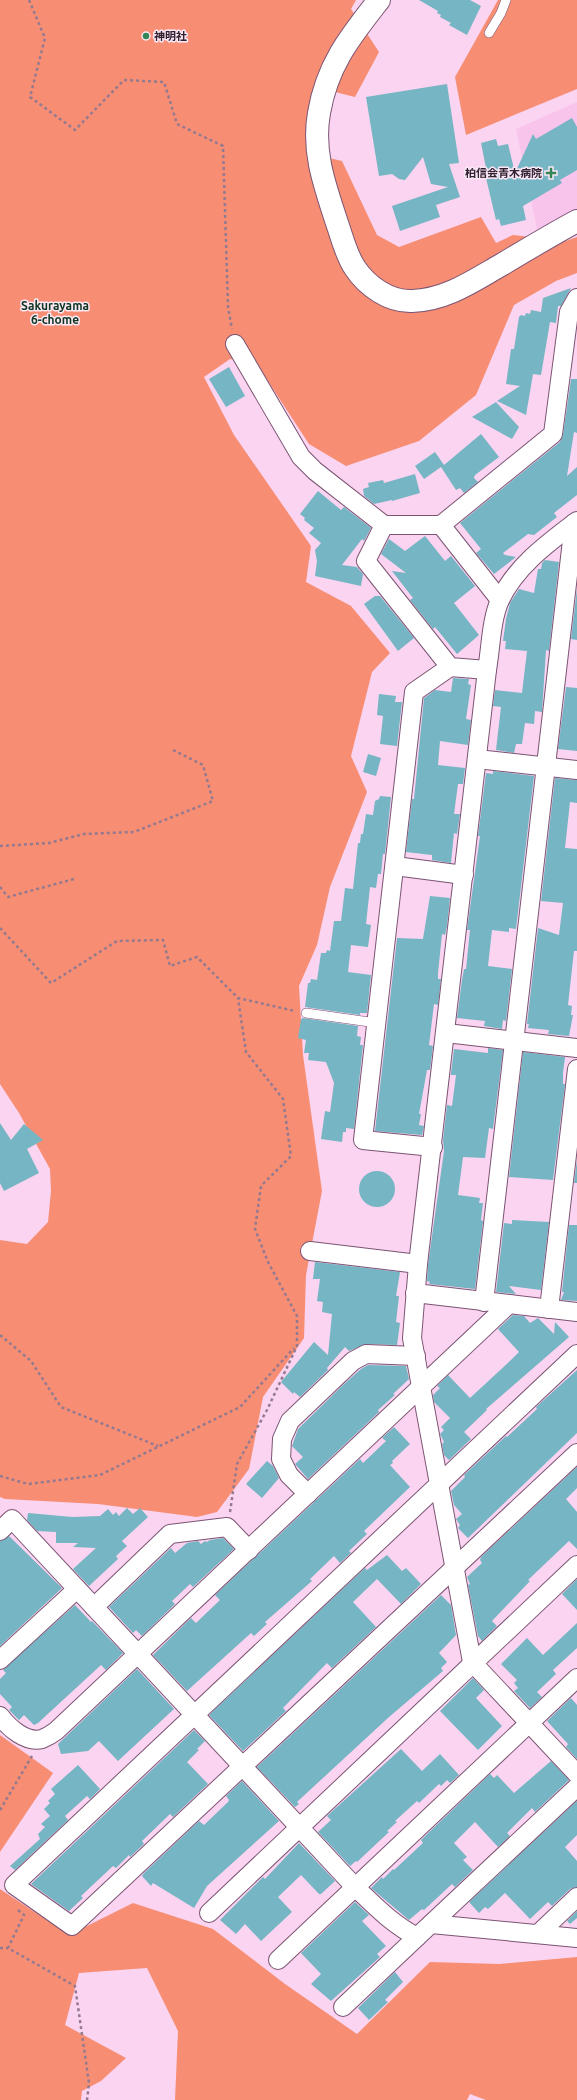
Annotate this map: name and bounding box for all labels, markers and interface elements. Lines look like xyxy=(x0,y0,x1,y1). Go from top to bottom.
place label: 神明社 xyxy=(154,30,187,42)
marker: 神明社 xyxy=(141,31,151,41)
place label: 柏信会青木病院 xyxy=(465,167,542,179)
marker: 柏信会青木病院 xyxy=(545,167,557,179)
district label: Sakurayama 6-chome xyxy=(21,299,89,326)

